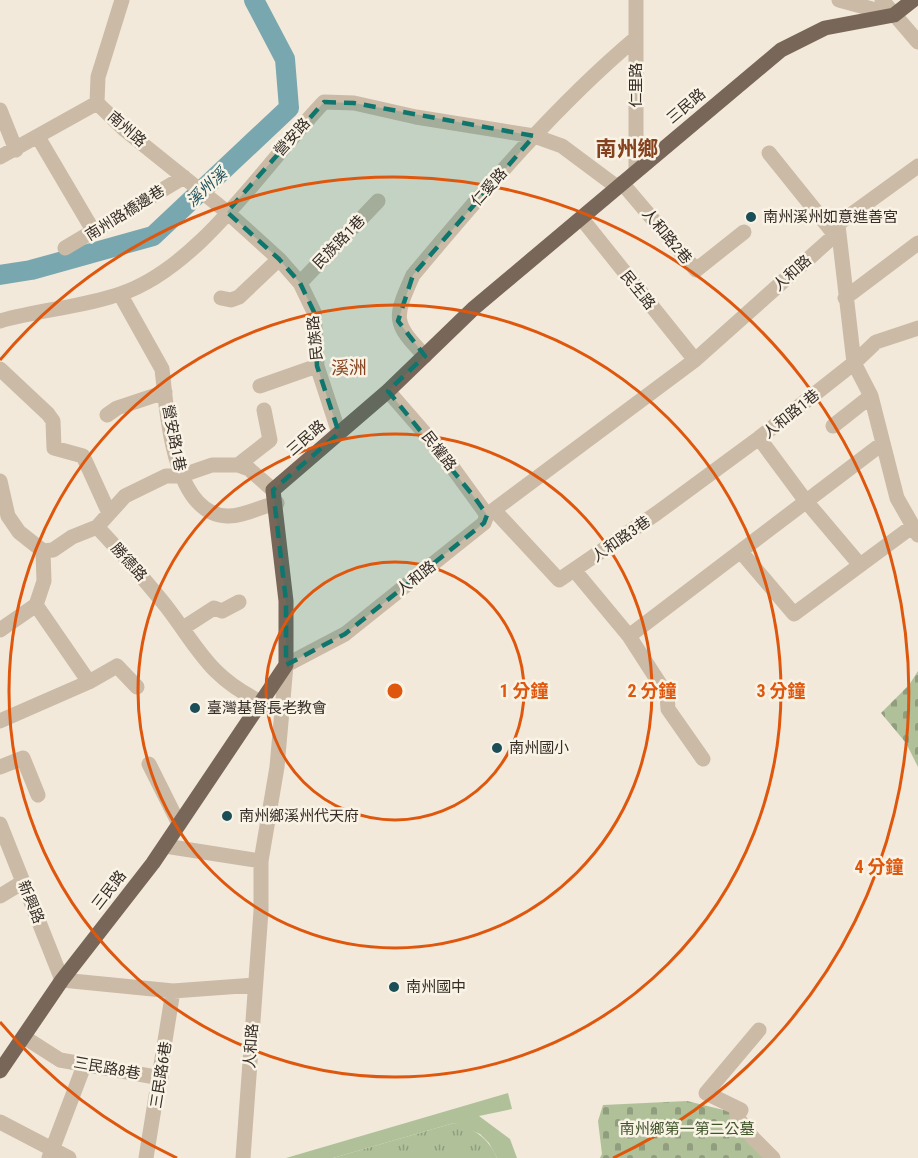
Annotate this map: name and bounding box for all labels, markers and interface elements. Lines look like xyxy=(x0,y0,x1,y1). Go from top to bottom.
street label: 仁里路 xyxy=(627,62,645,108)
street label: 三民路 xyxy=(663,85,709,127)
street label: 南州路 xyxy=(104,107,150,151)
street label: 營安路 xyxy=(270,114,314,160)
district label: 南州鄉 xyxy=(596,137,659,161)
water label: 溪州溪 xyxy=(182,163,232,211)
street label: 仁愛路 xyxy=(467,164,511,210)
street label: 南州路橋邊巷 xyxy=(82,182,168,244)
street label: 人和路2巷 xyxy=(638,204,696,268)
place label: 南州溪州如意進善宮 xyxy=(763,208,898,226)
marker: 南州溪州如意進善宮 xyxy=(744,210,758,224)
street label: 民族路1巷 xyxy=(309,212,369,272)
street label: 人和路 xyxy=(769,251,815,295)
street label: 民生路 xyxy=(617,267,659,313)
street label: 民族路 xyxy=(304,315,326,361)
district label: 溪洲 xyxy=(331,357,367,378)
street label: 人和路1巷 xyxy=(759,386,823,442)
street label: 營安路1巷 xyxy=(159,403,189,473)
street label: 三民路 xyxy=(283,416,329,460)
street label: 民權路 xyxy=(418,428,460,474)
street label: 人和路3巷 xyxy=(588,512,654,566)
street label: 勝德路 xyxy=(107,539,151,585)
street label: 人和路 xyxy=(393,557,439,599)
text: 1 分鐘 xyxy=(499,680,549,701)
text: 2 分鐘 xyxy=(627,680,677,701)
text: 3 分鐘 xyxy=(756,680,806,701)
centre of rings xyxy=(385,681,405,701)
place label: 臺灣基督長老教會 xyxy=(207,699,327,717)
marker: 臺灣基督長老教會 xyxy=(188,701,202,715)
place label: 南州國小 xyxy=(509,739,569,757)
marker: 南州國小 xyxy=(490,741,504,755)
place label: 南州鄉溪州代天府 xyxy=(239,807,359,825)
marker: 南州鄉溪州代天府 xyxy=(220,809,234,823)
text: 4 分鐘 xyxy=(854,856,904,877)
street label: 三民路 xyxy=(88,867,130,913)
street label: 新興路 xyxy=(14,878,48,926)
place label: 南州國中 xyxy=(406,978,466,996)
marker: 南州國中 xyxy=(387,980,401,994)
street label: 人和路 xyxy=(240,1023,262,1069)
street label: 三民路6巷 xyxy=(147,1040,175,1110)
street label: 三民路8巷 xyxy=(72,1053,142,1083)
park label: 南州鄉第一第二公墓 xyxy=(619,1120,755,1138)

